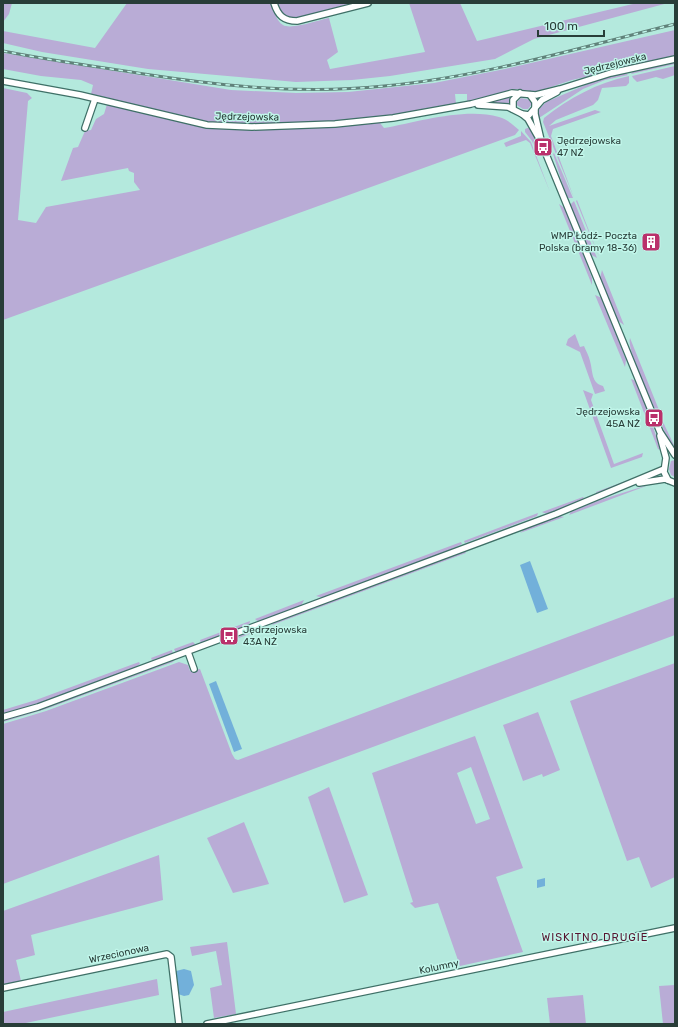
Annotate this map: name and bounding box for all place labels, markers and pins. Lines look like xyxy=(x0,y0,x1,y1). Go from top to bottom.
place label: Jędrzejowska 47 NŻ xyxy=(557,135,621,159)
bus stop icon: Jędrzejowska 47 NŻ xyxy=(532,136,554,158)
place label: WMP Łódź- Poczta Polska (bramy 18-36) xyxy=(539,230,637,254)
building icon: WMP Łódź- Poczta Polska (bramy 18-36) xyxy=(640,231,662,253)
place label: Jędrzejowska 45A NŻ xyxy=(576,406,640,430)
bus stop icon: Jędrzejowska 45A NŻ xyxy=(643,407,665,429)
place label: Jędrzejowska 43A NŻ xyxy=(243,624,307,648)
bus stop icon: Jędrzejowska 43A NŻ xyxy=(218,625,240,647)

